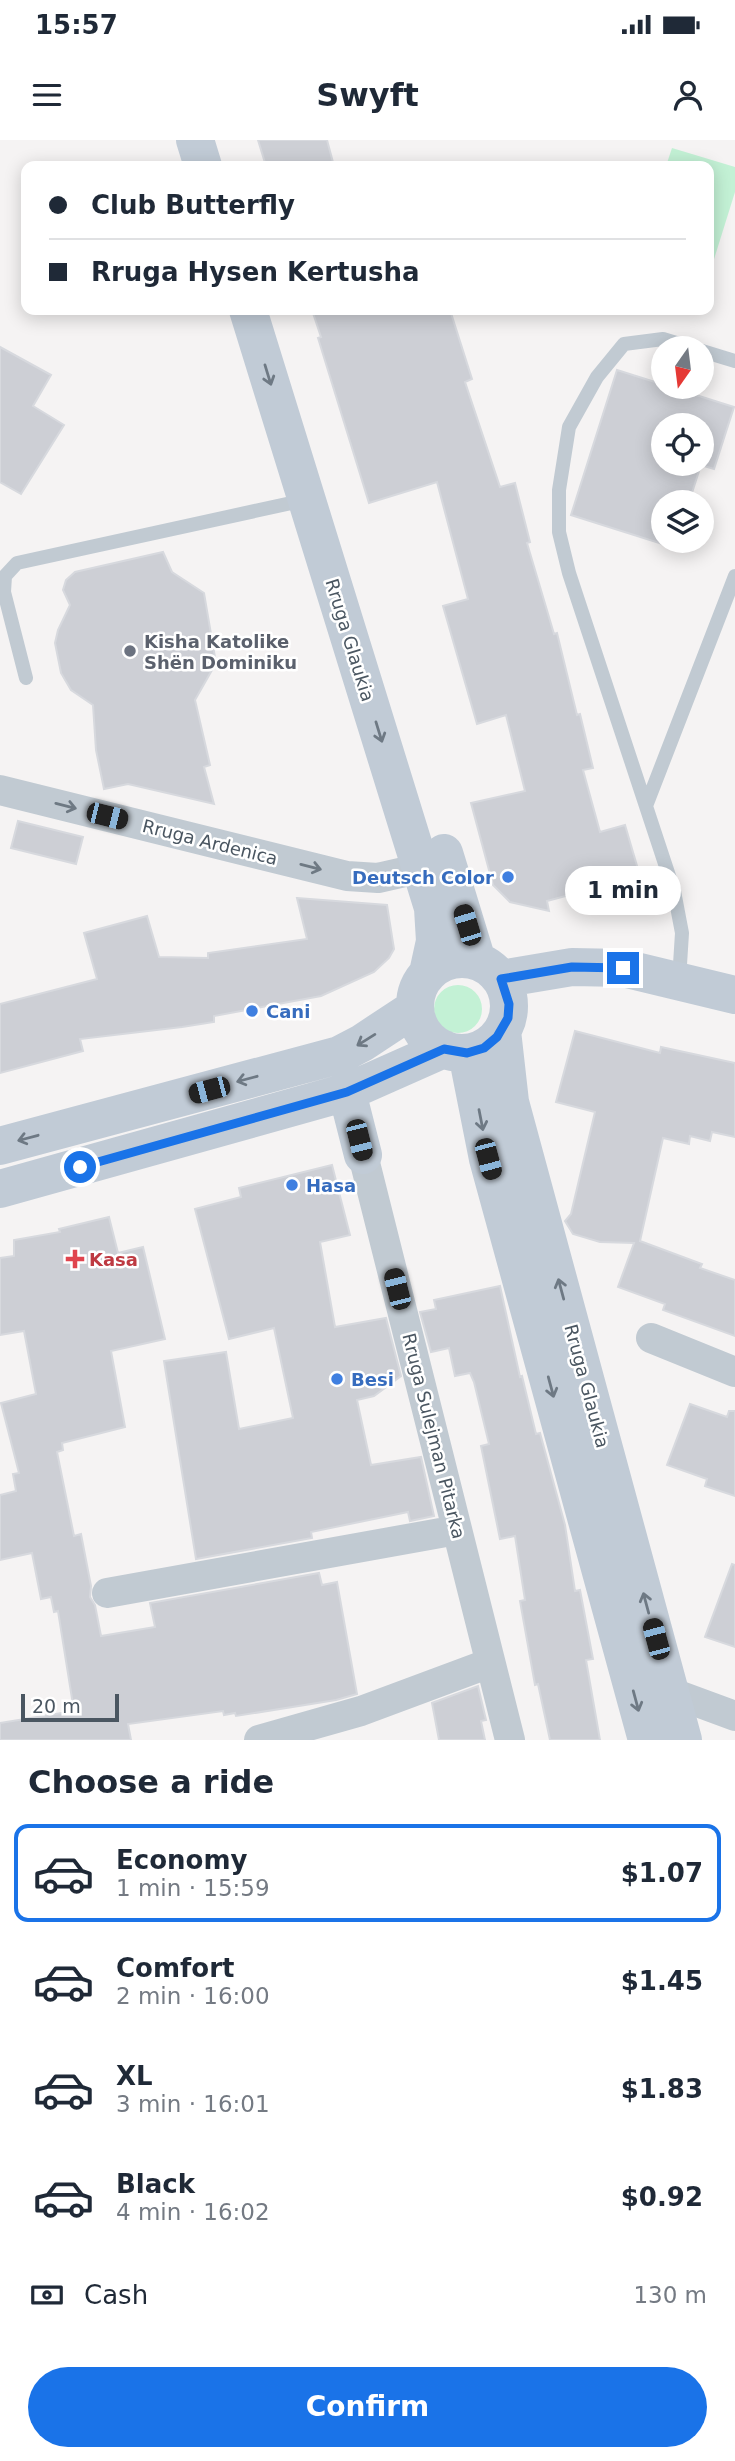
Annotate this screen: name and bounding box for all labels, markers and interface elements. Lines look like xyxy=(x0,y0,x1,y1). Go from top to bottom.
text: 15:57 xyxy=(35,10,118,40)
icon: menu xyxy=(28,76,66,114)
text: Swyft xyxy=(316,76,419,114)
icon: person xyxy=(669,76,707,114)
text: Club Butterfly xyxy=(91,190,295,220)
text: Rruga Hysen Kertusha xyxy=(91,257,420,287)
north arrow xyxy=(651,336,714,399)
map controls xyxy=(651,336,714,553)
one-way arrow xyxy=(262,364,275,386)
button: locate xyxy=(651,413,714,476)
button: layers xyxy=(651,490,714,553)
street label: Rruga Glaukia xyxy=(321,576,379,704)
place label: Kisha Katolike Shën Dominiku xyxy=(144,631,297,673)
marker: Kisha Katolike Shën Dominiku xyxy=(122,643,138,659)
one-way arrow xyxy=(374,721,386,743)
one-way arrow xyxy=(54,800,77,813)
car xyxy=(85,801,130,831)
street label: Rruga Ardenica xyxy=(140,815,280,869)
one-way arrow xyxy=(299,861,322,874)
callout: 1 min xyxy=(565,866,681,916)
place label: Deutsch Color xyxy=(352,867,494,888)
marker: Deutsch Color xyxy=(500,869,516,885)
text: 1 min xyxy=(587,877,659,903)
car xyxy=(451,902,484,948)
route end xyxy=(607,952,639,984)
place label: Cani xyxy=(266,1001,310,1022)
marker: Cani xyxy=(244,1003,260,1019)
one-way arrow xyxy=(357,1033,377,1047)
one-way arrow xyxy=(236,1073,259,1086)
car xyxy=(186,1074,233,1106)
one-way arrow xyxy=(474,1108,488,1131)
car xyxy=(344,1117,375,1163)
one-way arrow xyxy=(17,1133,39,1146)
car xyxy=(473,1136,504,1182)
route start xyxy=(64,1151,96,1183)
place label: Hasa xyxy=(306,1175,356,1196)
marker: Hasa xyxy=(284,1177,300,1193)
place label: Kasa xyxy=(89,1249,138,1270)
marker: Kasa xyxy=(67,1251,83,1267)
car xyxy=(382,1266,413,1312)
one-way arrow xyxy=(554,1278,567,1301)
street label: Rruga Glaukia xyxy=(560,1322,614,1450)
street label: Rruga Sulejman Pitarka xyxy=(398,1331,470,1541)
place label: Besi xyxy=(351,1369,394,1390)
marker: Besi xyxy=(329,1371,345,1387)
one-way arrow xyxy=(545,1376,558,1398)
one-way arrow xyxy=(639,1592,652,1615)
car xyxy=(641,1616,672,1662)
one-way arrow xyxy=(630,1689,643,1712)
scale bar xyxy=(21,1691,119,1723)
text: 20 m xyxy=(32,1695,81,1717)
text: Choose a ride xyxy=(28,1763,274,1801)
icon: car xyxy=(32,1842,95,1905)
text: Economy xyxy=(116,1845,247,1875)
text: $1.07 xyxy=(621,1858,703,1888)
text: 1 min · 15:59 xyxy=(116,1875,270,1901)
icon: car xyxy=(32,1950,95,2013)
text: Comfort xyxy=(116,1953,234,1983)
text: $1.45 xyxy=(621,1966,703,1996)
text: 2 min · 16:00 xyxy=(116,1983,270,2009)
icon: car xyxy=(32,2058,95,2121)
text: XL xyxy=(116,2061,153,2091)
text: $1.83 xyxy=(621,2074,703,2104)
text: 3 min · 16:01 xyxy=(116,2091,270,2117)
icon: car xyxy=(32,2166,95,2229)
text: Black xyxy=(116,2169,195,2199)
text: $0.92 xyxy=(621,2182,703,2212)
text: 4 min · 16:02 xyxy=(116,2199,270,2225)
icon: cash xyxy=(28,2276,66,2314)
text: Cash xyxy=(84,2280,148,2310)
text: 130 m xyxy=(633,2282,707,2308)
button: Confirm xyxy=(28,2367,707,2447)

